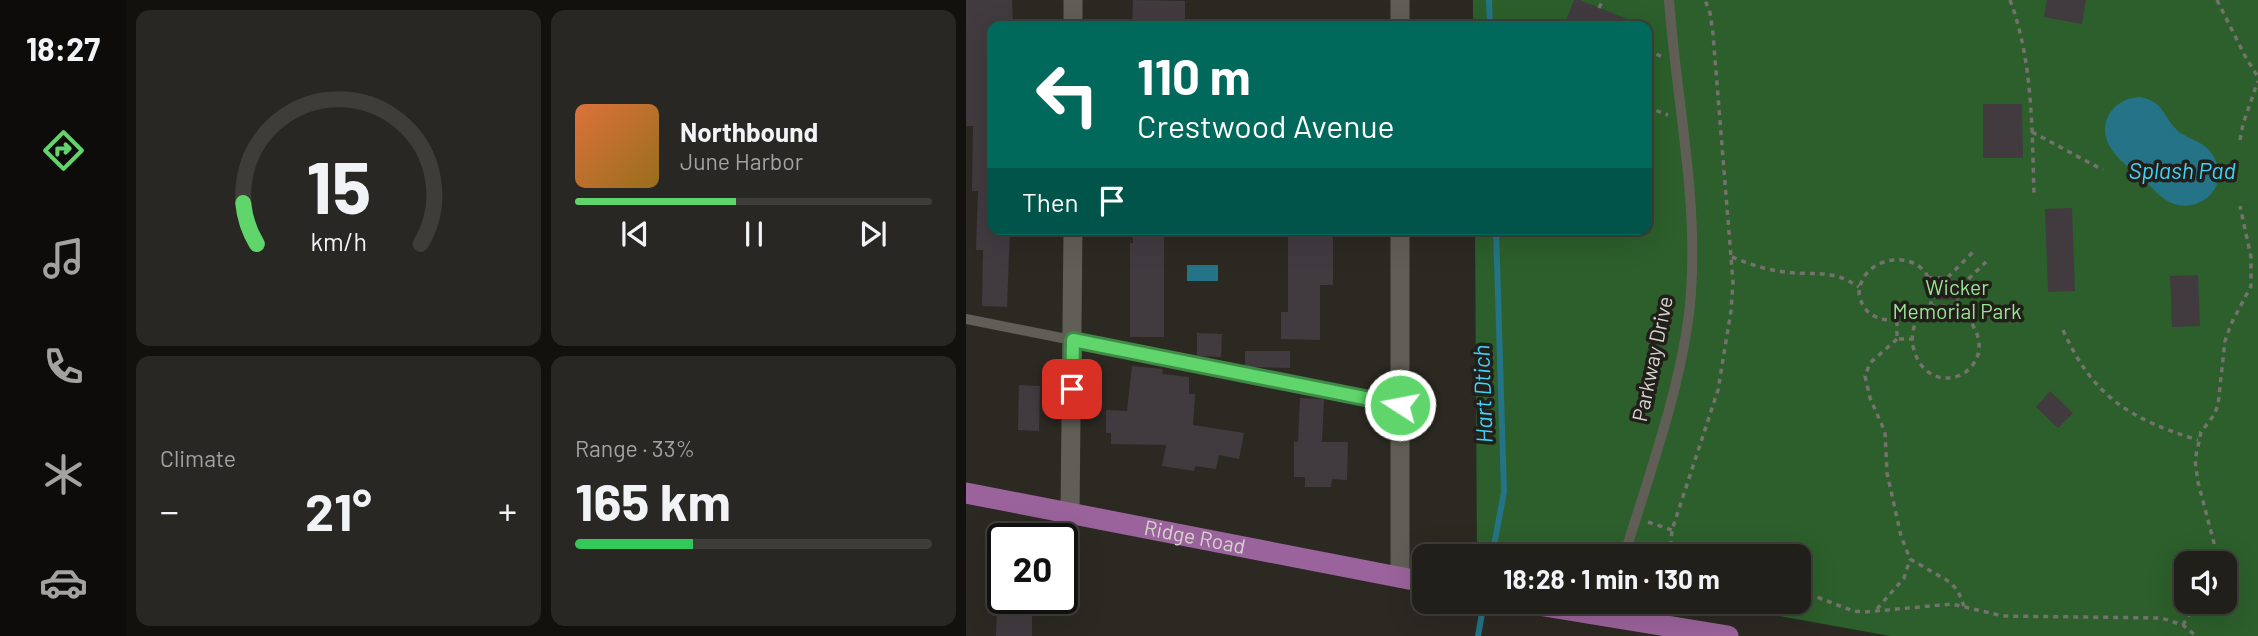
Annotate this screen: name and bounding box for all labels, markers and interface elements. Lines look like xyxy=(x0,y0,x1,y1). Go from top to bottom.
text: 18:27 xyxy=(26,29,100,67)
text: 110 m xyxy=(1137,46,1251,105)
icon: left xyxy=(1022,49,1113,140)
text: Crestwood Avenue xyxy=(1137,106,1395,144)
text: Northbound xyxy=(680,116,818,147)
icon: directions xyxy=(39,126,88,175)
text: 15 xyxy=(306,142,371,230)
text: June Harbor xyxy=(680,147,803,175)
water label: Splash Pad xyxy=(2128,156,2236,184)
icon: arrive xyxy=(1093,182,1131,220)
text: Then xyxy=(1022,186,1079,217)
icon: previous xyxy=(616,215,654,253)
icon: pause xyxy=(735,215,773,253)
icon: next xyxy=(854,215,892,253)
text: km/h xyxy=(310,226,367,256)
icon: music xyxy=(39,234,88,283)
park label: Wicker Memorial Park xyxy=(1893,274,2021,323)
street label: Parkway Drive xyxy=(1626,294,1677,424)
icon: phone xyxy=(39,342,88,391)
water label: Hart Dtich xyxy=(1466,344,1498,444)
pin xyxy=(1042,359,1102,419)
position arrow xyxy=(1363,368,1437,442)
icon: arrive xyxy=(1053,370,1091,408)
text: Range · 33% xyxy=(575,434,695,462)
text: Climate xyxy=(160,444,236,472)
icon: climate xyxy=(39,450,88,499)
text: 165 km xyxy=(575,469,731,531)
text: 21° xyxy=(305,479,372,541)
text: − xyxy=(160,487,179,533)
text: + xyxy=(498,487,517,533)
street label: Ridge Road xyxy=(1142,514,1248,558)
speed limit sign: 20 xyxy=(987,523,1078,614)
map controls xyxy=(2174,551,2237,614)
button: sound xyxy=(2174,551,2237,614)
icon: car xyxy=(39,558,88,607)
text: 18:28 · 1 min · 130 m xyxy=(1503,563,1720,594)

